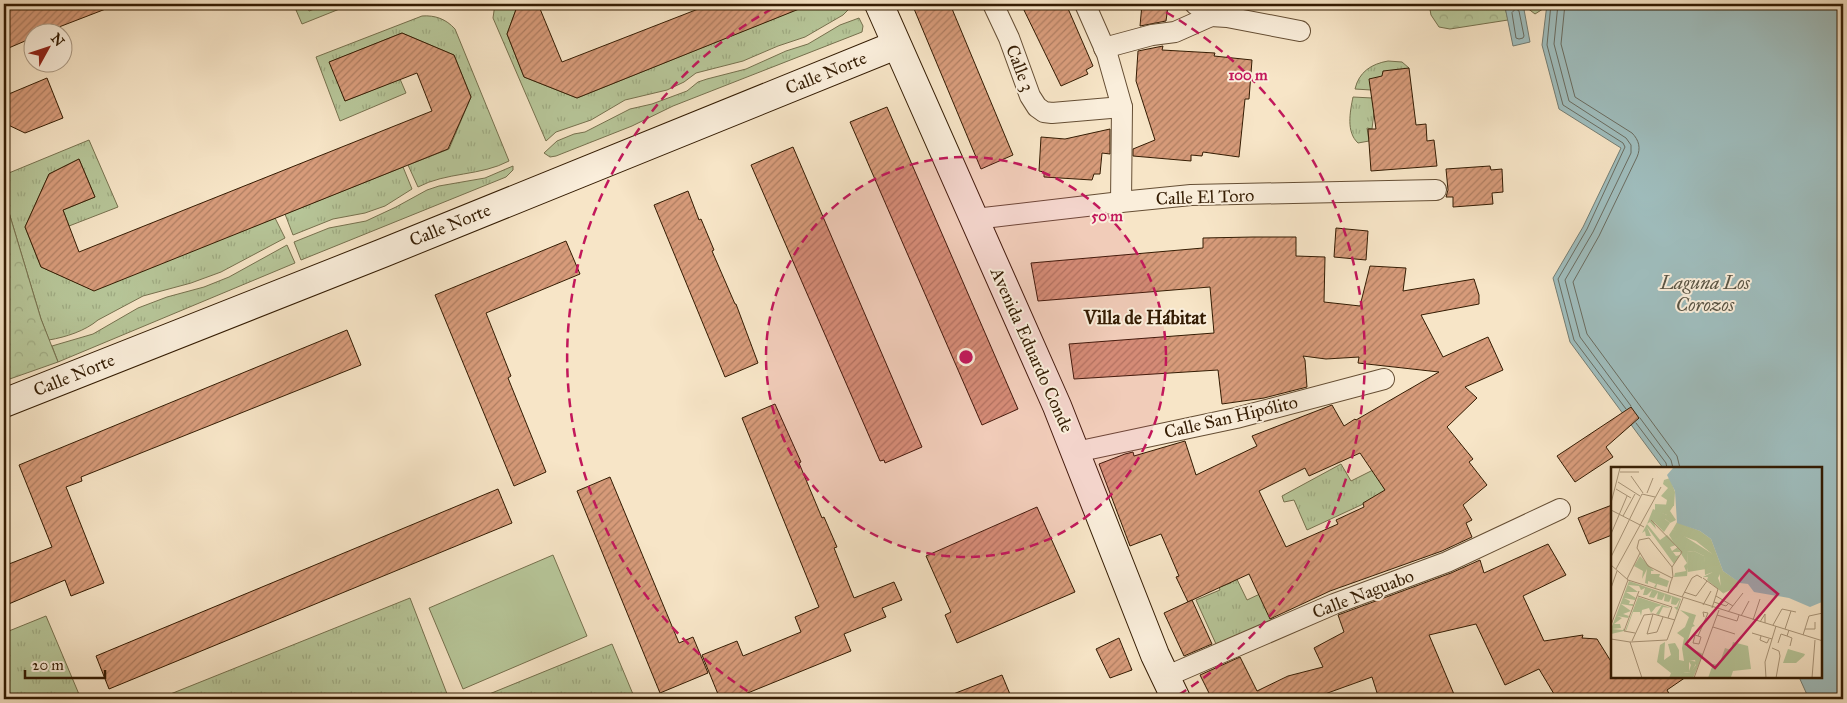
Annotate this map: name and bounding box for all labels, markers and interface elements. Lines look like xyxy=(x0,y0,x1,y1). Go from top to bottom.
north arrow xyxy=(22,22,72,72)
text: N xyxy=(47,30,68,50)
street label: Calle 3 xyxy=(1001,42,1039,94)
street label: Calle Norte xyxy=(782,47,870,99)
text: 100 m xyxy=(1228,66,1268,84)
street label: Calle El Toro xyxy=(1155,184,1255,210)
street label: Calle Norte xyxy=(406,199,494,251)
text: 50 m xyxy=(1091,207,1123,225)
street label: Avenida Eduardo Conde xyxy=(985,263,1078,436)
water label: Laguna Los Corozos xyxy=(1659,271,1750,316)
district label: Villa de Hábitat xyxy=(1083,306,1207,329)
centre of rings xyxy=(957,348,975,366)
street label: Calle Norte xyxy=(30,349,118,401)
street label: Calle San Hipólito xyxy=(1162,391,1300,443)
inset map xyxy=(1611,467,1822,678)
street label: Calle Naguabo xyxy=(1309,565,1417,624)
scale bar xyxy=(25,648,105,680)
text: 20 m xyxy=(32,656,64,674)

